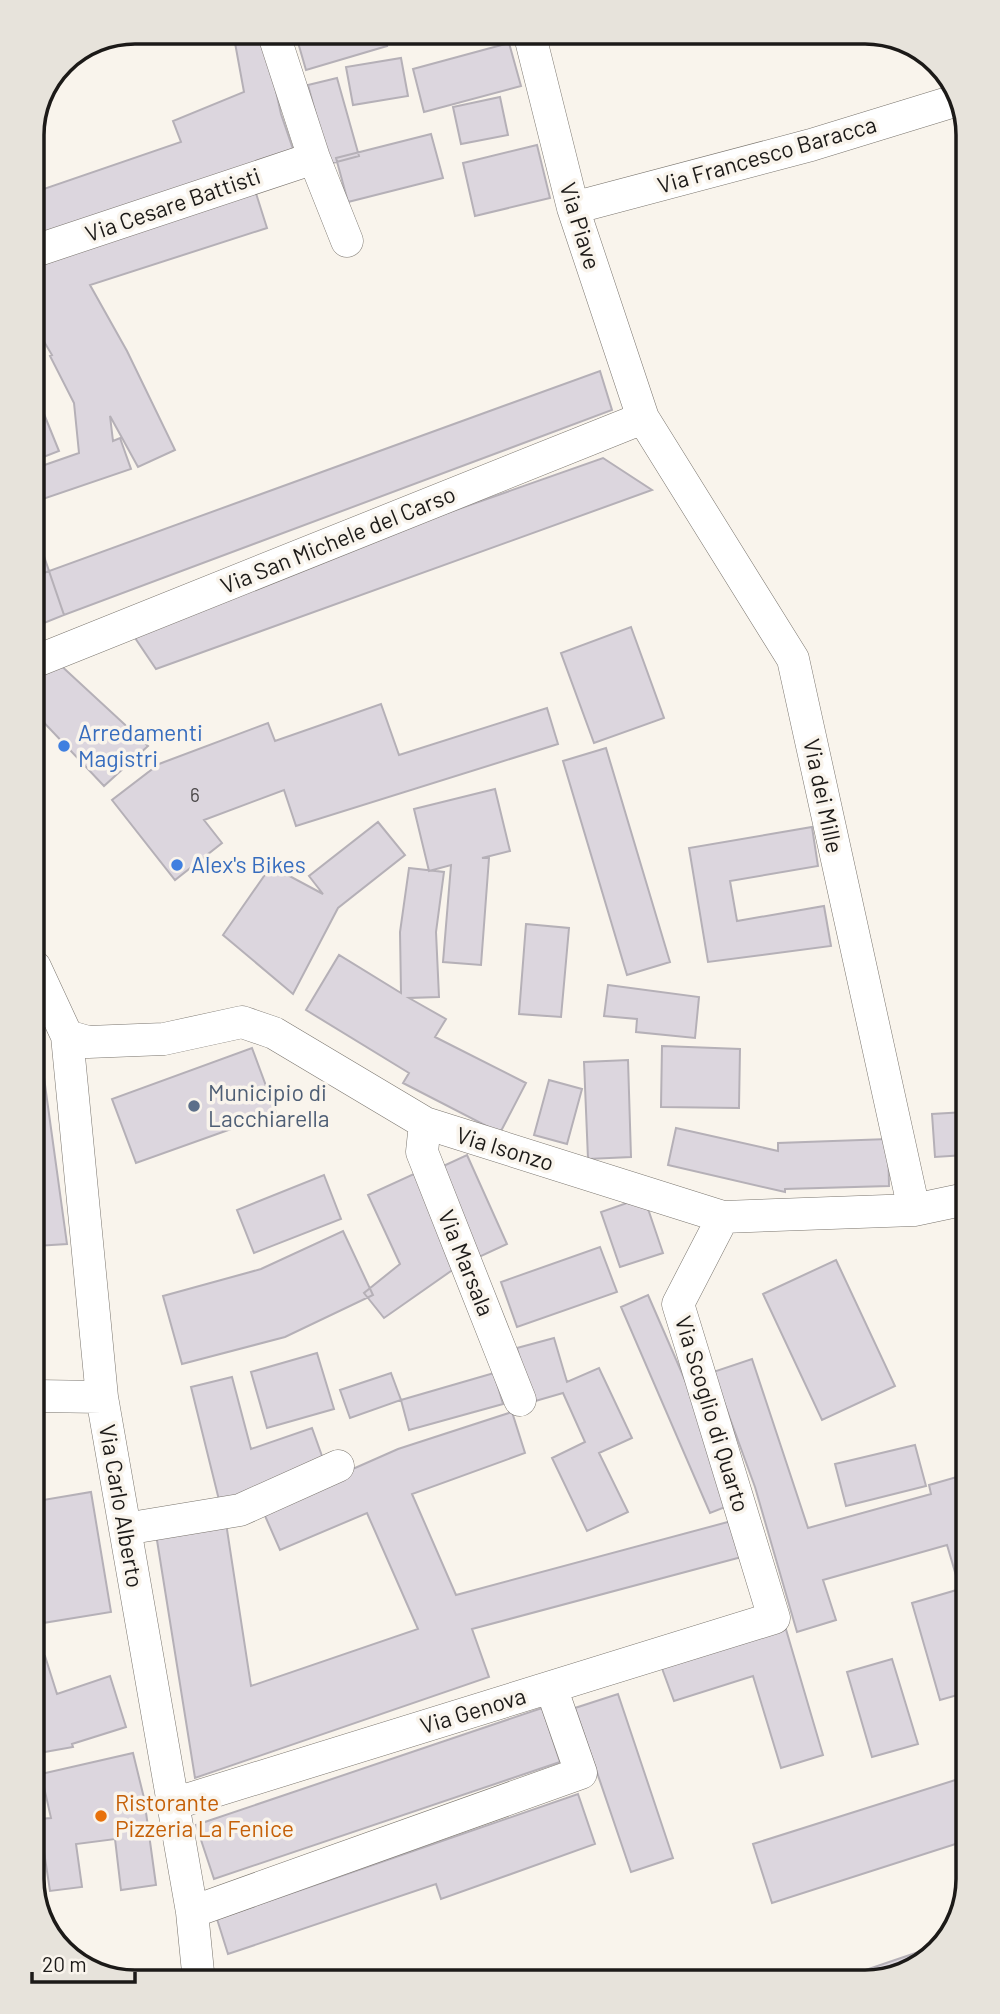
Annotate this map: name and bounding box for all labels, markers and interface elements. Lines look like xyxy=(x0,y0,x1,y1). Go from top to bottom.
street label: Via Francesco Baracca xyxy=(654,109,880,199)
street label: Via Cesare Battisti xyxy=(81,161,264,247)
street label: Via Piave xyxy=(554,179,607,273)
street label: Via San Michele del Carso xyxy=(216,479,459,599)
place label: Arredamenti Magistri xyxy=(78,718,203,772)
street label: Via dei Mille xyxy=(798,736,850,856)
marker: Arredamenti Magistri xyxy=(56,738,72,754)
house number: 6 xyxy=(190,783,200,806)
place label: Alex's Bikes xyxy=(191,850,306,878)
marker: Alex's Bikes xyxy=(169,857,185,873)
place label: Municipio di Lacchiarella xyxy=(208,1078,330,1132)
marker: Municipio di Lacchiarella xyxy=(186,1098,202,1114)
street label: Via Isonzo xyxy=(453,1120,557,1176)
street label: Via Marsala xyxy=(433,1205,501,1320)
street label: Via Scoglio di Quarto xyxy=(670,1312,756,1515)
street label: Via Carlo Alberto xyxy=(94,1422,150,1590)
street label: Via Genova xyxy=(417,1681,529,1739)
place label: Ristorante Pizzeria La Fenice xyxy=(115,1788,294,1842)
marker: Ristorante Pizzeria La Fenice xyxy=(93,1808,109,1824)
scale bar xyxy=(32,1940,135,1984)
text: 20 m xyxy=(42,1951,87,1976)

